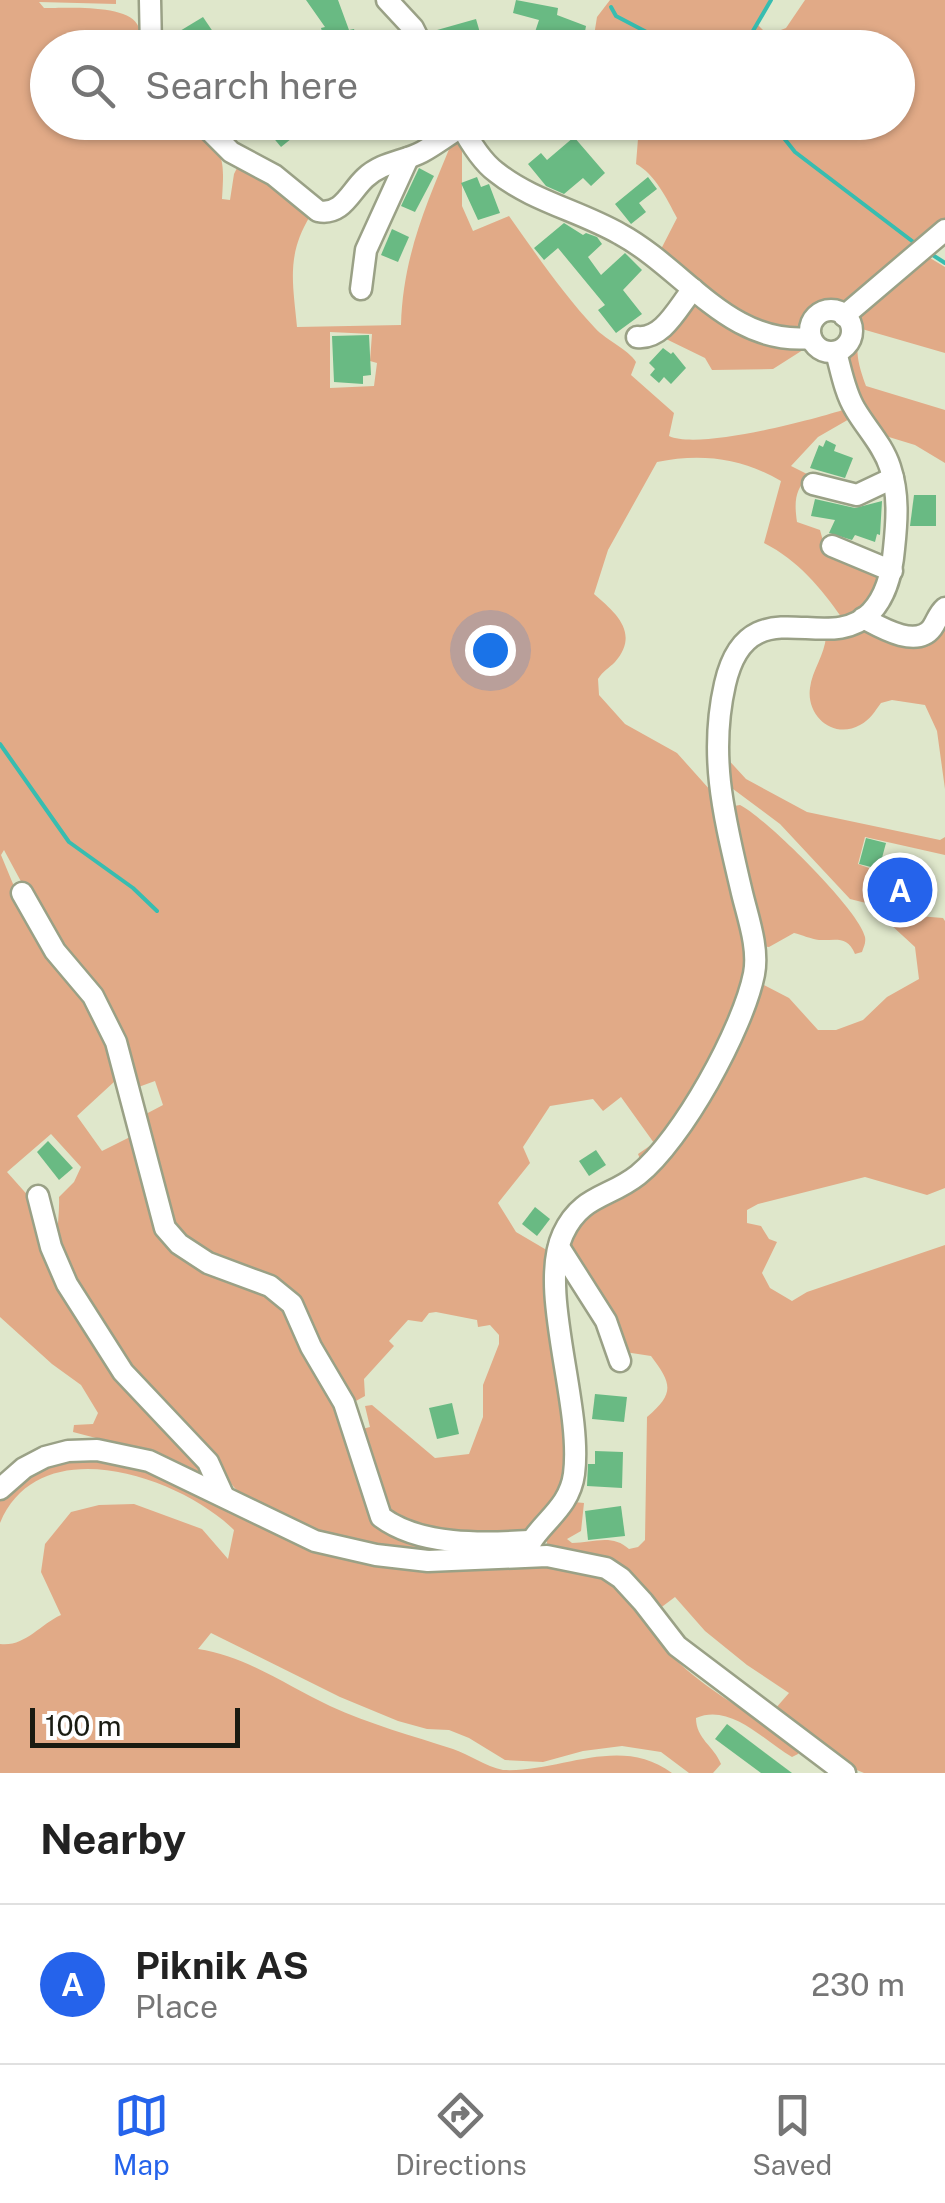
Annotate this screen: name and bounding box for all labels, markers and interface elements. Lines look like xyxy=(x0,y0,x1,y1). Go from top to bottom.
search box xyxy=(30,30,915,140)
icon: search xyxy=(65,58,120,113)
text: Search here xyxy=(145,63,358,108)
your location xyxy=(465,625,516,676)
pin: A xyxy=(868,852,932,928)
scale bar xyxy=(30,1703,240,1748)
text: 100 m xyxy=(45,1709,122,1742)
text: Nearby xyxy=(40,1814,186,1863)
text: Piknik AS xyxy=(135,1943,309,1988)
text: A xyxy=(61,1966,84,2003)
text: 230 m xyxy=(811,1966,905,2003)
text: Place xyxy=(135,1988,218,2025)
tab: Map xyxy=(113,2088,170,2181)
tab: Directions xyxy=(395,2088,527,2181)
tab: Saved xyxy=(752,2088,832,2181)

